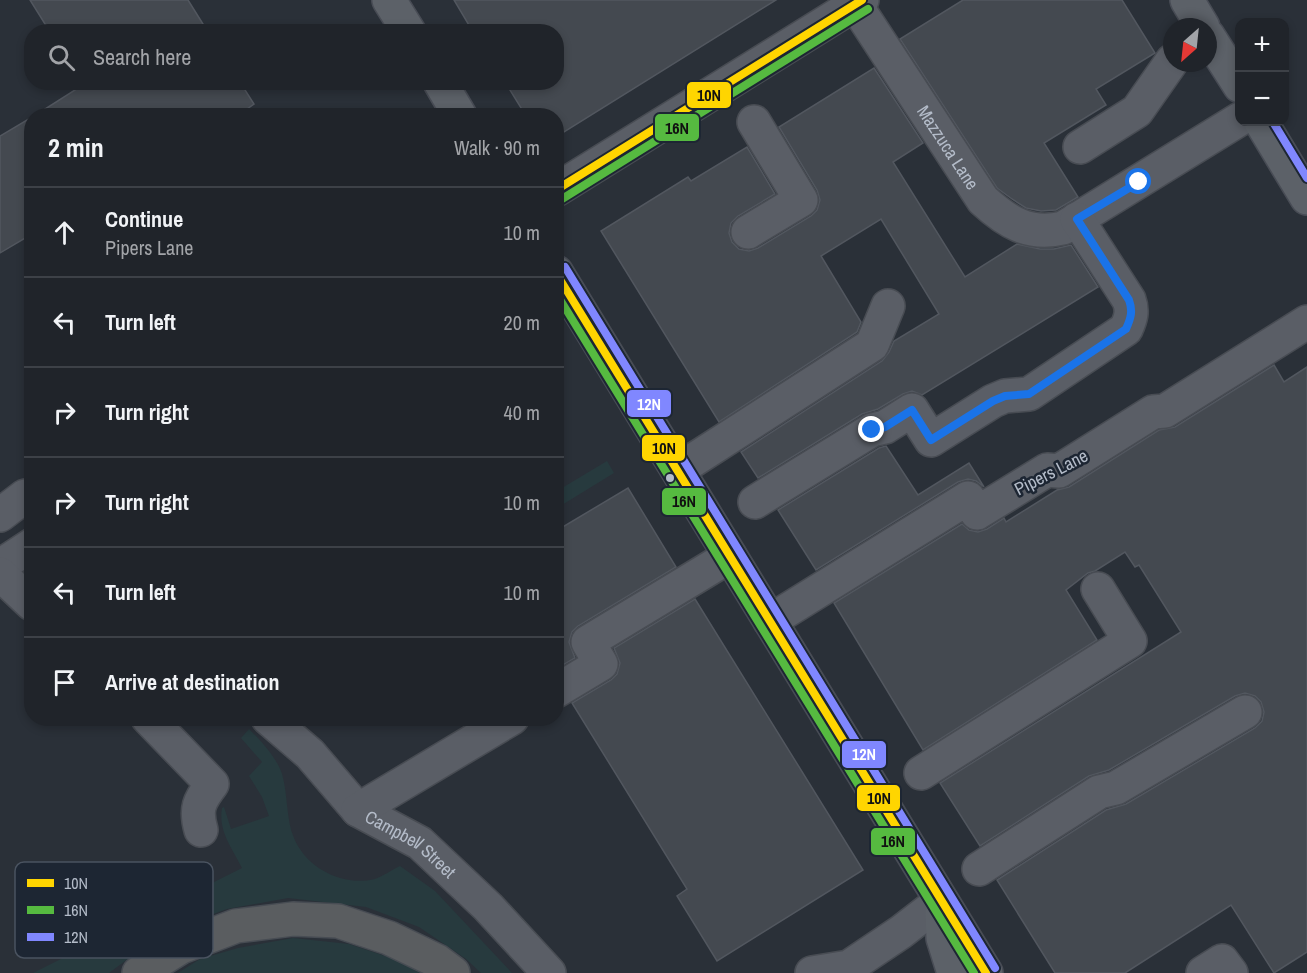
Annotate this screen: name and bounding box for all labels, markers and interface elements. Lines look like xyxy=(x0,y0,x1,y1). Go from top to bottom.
north arrow xyxy=(1163,18,1217,72)
map controls xyxy=(1235,18,1289,126)
button: + xyxy=(1235,18,1289,72)
search box xyxy=(24,24,564,90)
icon: search xyxy=(45,41,78,74)
text: Search here xyxy=(93,42,191,72)
button: − xyxy=(1235,72,1289,126)
line badge: 10N xyxy=(686,81,732,109)
text: 10N xyxy=(697,84,721,106)
street label: Mazzuca Lane xyxy=(912,100,985,194)
line badge: 16N xyxy=(654,113,700,142)
text: 16N xyxy=(665,117,689,139)
text: 2 min xyxy=(48,130,104,165)
text: Walk · 90 m xyxy=(454,134,540,161)
route start xyxy=(1125,168,1151,194)
text: Continue xyxy=(105,204,183,234)
icon: ahead xyxy=(48,216,81,249)
text: 10 m xyxy=(504,219,540,246)
text: Pipers Lane xyxy=(105,234,193,261)
icon: left xyxy=(48,306,81,339)
text: Turn left xyxy=(105,307,176,337)
text: 20 m xyxy=(504,309,540,336)
line badge: 12N xyxy=(626,389,672,418)
text: 12N xyxy=(637,393,661,415)
icon: right xyxy=(48,396,81,429)
text: Turn right xyxy=(105,397,189,427)
text: 40 m xyxy=(504,399,540,426)
route end xyxy=(858,416,884,442)
line badge: 10N xyxy=(641,434,686,462)
text: 10N xyxy=(652,437,676,459)
street label: Pipers Lane xyxy=(1010,443,1092,501)
unlabelled marker xyxy=(664,472,676,484)
icon: right xyxy=(48,486,81,519)
text: Turn right xyxy=(105,487,189,517)
line badge: 16N xyxy=(661,487,707,516)
text: 10 m xyxy=(504,489,540,516)
text: 16N xyxy=(672,490,696,512)
icon: left xyxy=(48,576,81,609)
text: Turn left xyxy=(105,577,176,607)
text: 10 m xyxy=(504,579,540,606)
icon: arrive xyxy=(48,666,81,699)
text: Arrive at destination xyxy=(105,667,279,697)
line badge: 12N xyxy=(841,740,887,769)
text: 12N xyxy=(852,743,876,765)
line badge: 10N xyxy=(856,784,901,812)
text: 10N xyxy=(867,787,891,809)
street label: Campbell Street xyxy=(361,804,462,883)
line badge: 16N xyxy=(870,827,916,856)
text: 16N xyxy=(881,830,905,852)
legend xyxy=(15,862,213,958)
text: 10N xyxy=(64,872,88,894)
text: 16N xyxy=(64,899,88,921)
text: 12N xyxy=(64,926,88,948)

